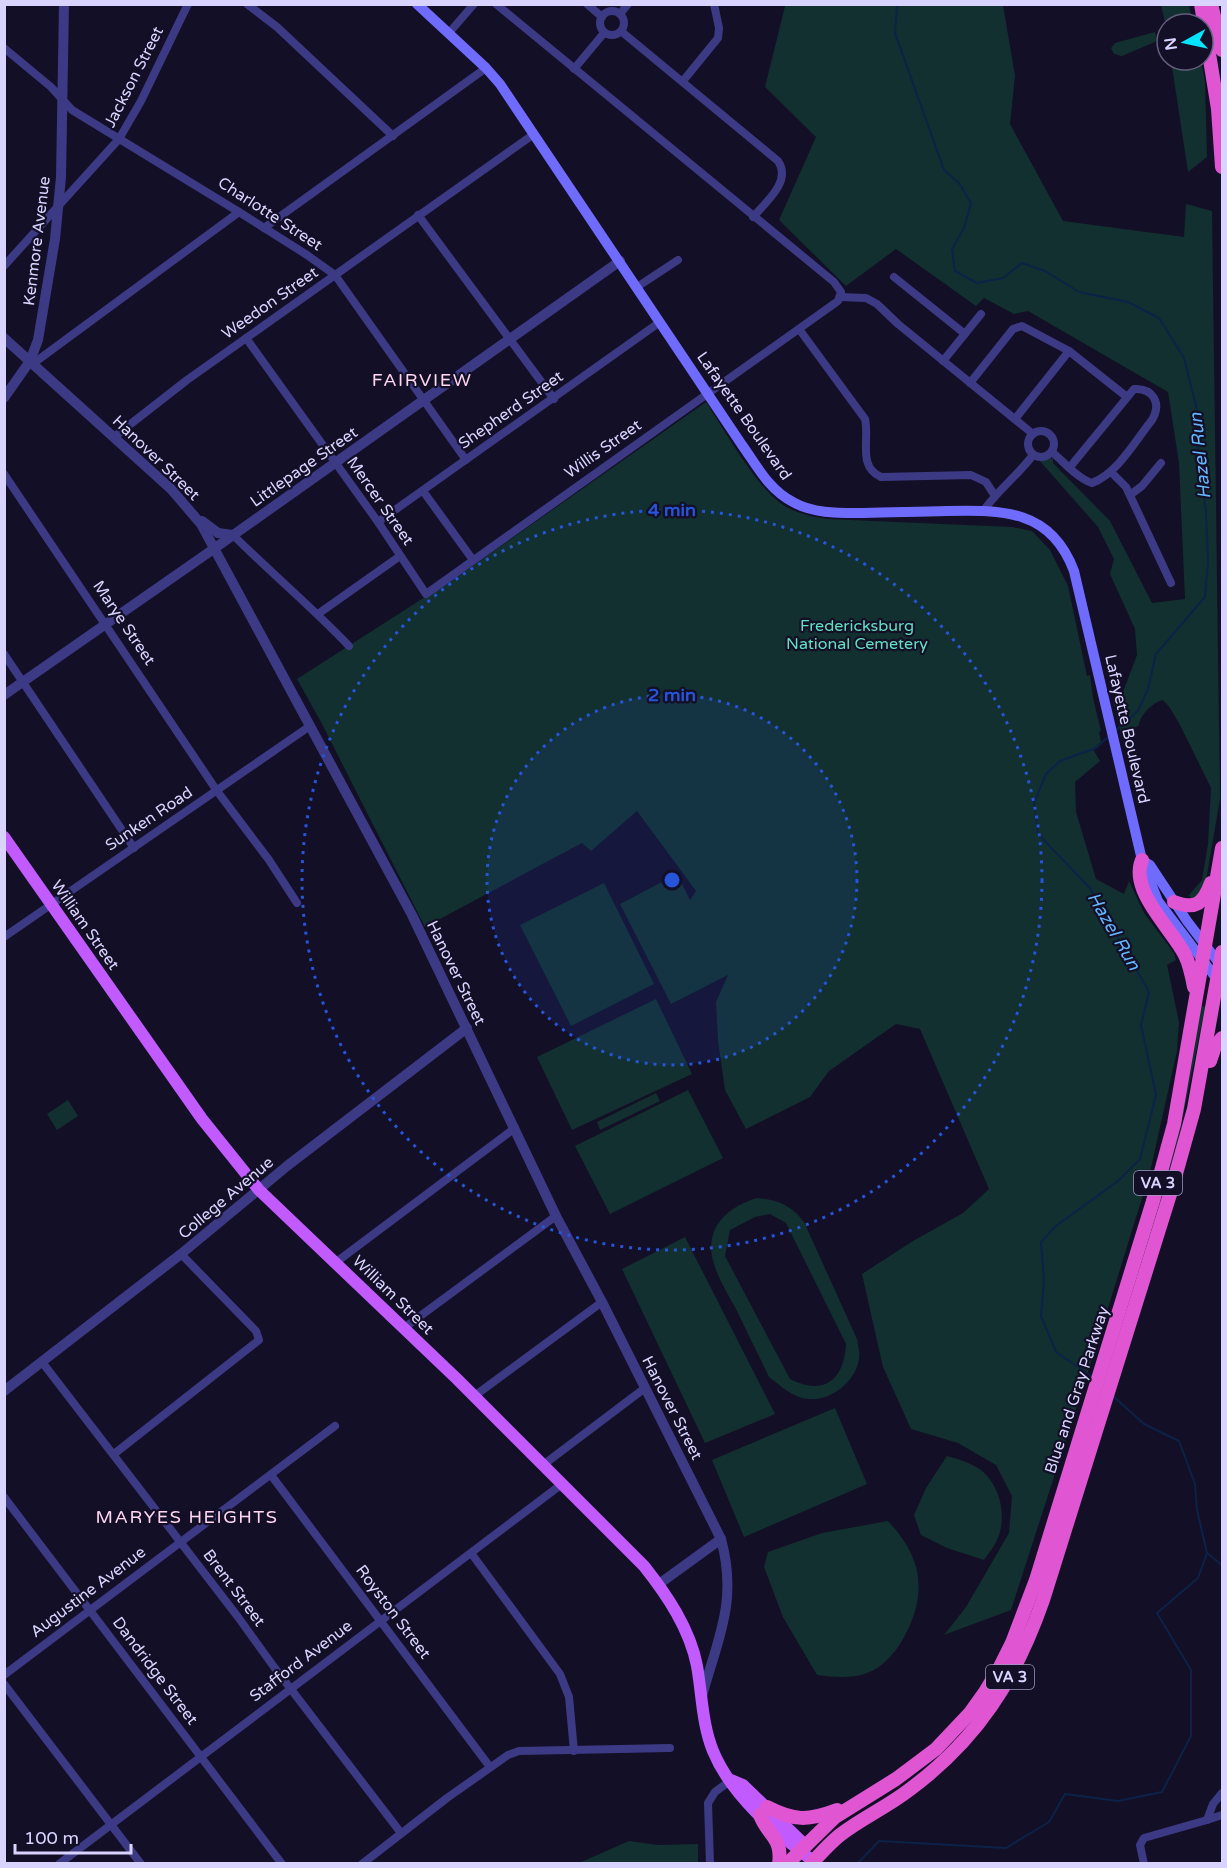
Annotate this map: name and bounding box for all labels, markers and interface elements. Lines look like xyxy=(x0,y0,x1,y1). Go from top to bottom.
north arrow xyxy=(1155,12,1215,72)
street label: Jackson Street xyxy=(100,23,168,131)
text: N xyxy=(1160,36,1182,52)
street label: Charlotte Street xyxy=(214,173,326,255)
street label: Kenmore Avenue xyxy=(19,175,55,307)
street label: Weedon Street xyxy=(218,262,322,344)
street label: Lafayette Boulevard xyxy=(692,348,796,484)
street label: Shepherd Street xyxy=(455,366,567,454)
district label: FAIRVIEW xyxy=(372,369,472,391)
street label: Hanover Street xyxy=(108,411,204,505)
water label: Hazel Run xyxy=(1184,411,1215,500)
street label: Willis Street xyxy=(561,415,645,483)
street label: Littlepage Street xyxy=(246,423,362,511)
street label: Mercer Street xyxy=(342,453,418,549)
text: 4 min xyxy=(648,499,696,521)
street label: Marye Street xyxy=(88,577,160,669)
park label: Fredericksburg National Cemetery xyxy=(786,616,928,654)
street label: Lafayette Boulevard xyxy=(1100,653,1154,805)
text: 2 min xyxy=(648,684,696,706)
street label: Sunken Road xyxy=(102,782,196,856)
centre of rings xyxy=(662,870,682,890)
street label: William Street xyxy=(47,876,123,974)
water label: Hazel Run xyxy=(1083,888,1146,975)
street label: Hanover Street xyxy=(422,917,490,1029)
street label: College Avenue xyxy=(174,1152,278,1244)
road number: VA 3 xyxy=(1134,1171,1182,1195)
street label: William Street xyxy=(348,1251,438,1339)
street label: Blue and Gray Parkway xyxy=(1040,1303,1114,1476)
street label: Hanover Street xyxy=(637,1353,707,1463)
district label: MARYES HEIGHTS xyxy=(96,1506,278,1528)
street label: Augustine Avenue xyxy=(26,1542,150,1642)
street label: Brent Street xyxy=(198,1545,270,1631)
street label: Royston Street xyxy=(351,1561,435,1663)
street label: Dandridge Street xyxy=(108,1613,202,1729)
street label: Stafford Avenue xyxy=(246,1616,356,1706)
road number: VA 3 xyxy=(986,1665,1034,1689)
scale bar xyxy=(15,1817,130,1855)
text: 100 m xyxy=(24,1827,79,1849)

